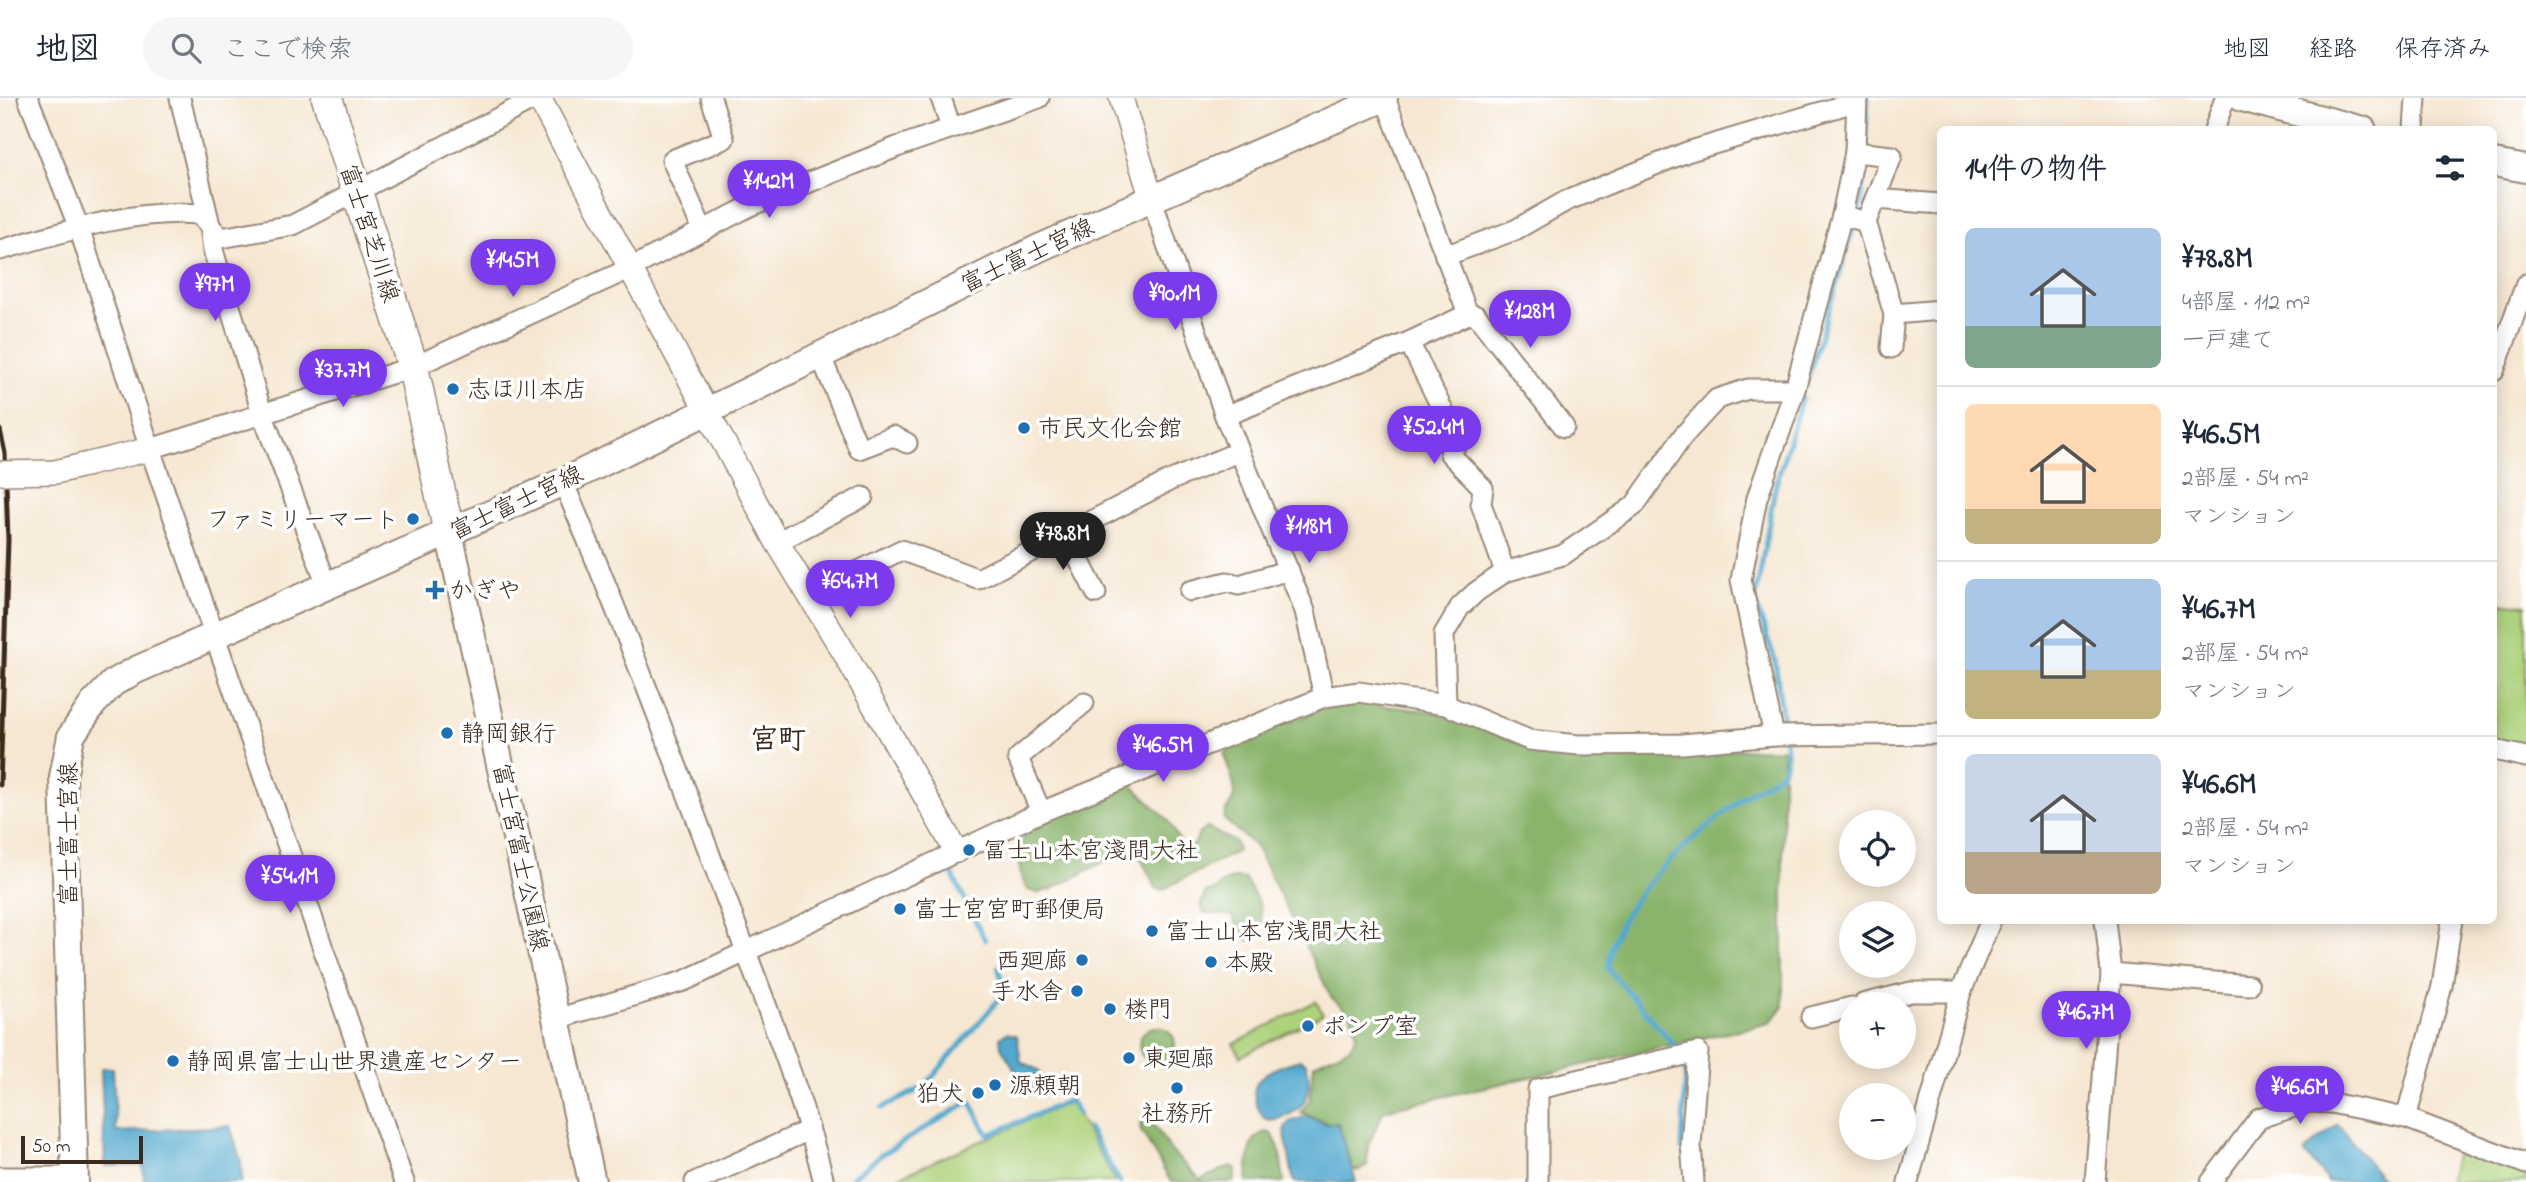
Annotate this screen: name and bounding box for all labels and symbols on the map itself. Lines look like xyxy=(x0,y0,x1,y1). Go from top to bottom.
street label: 富士宮芝川線 xyxy=(329,160,407,308)
pin: ¥142M xyxy=(720,160,818,220)
street label: 富士富士宮線 xyxy=(955,211,1101,304)
pin: ¥145M xyxy=(464,240,562,299)
pin: ¥97M xyxy=(174,264,256,323)
pin: ¥90.1M xyxy=(1118,272,1232,332)
pin: ¥128M xyxy=(1481,290,1579,350)
pin: ¥37.7M xyxy=(286,350,400,409)
place label: 志ほ川本店 xyxy=(467,374,587,409)
marker: 志ほ川本店 xyxy=(445,381,461,397)
pin: ¥52.4M xyxy=(1377,406,1491,466)
place label: 市民文化会館 xyxy=(1038,413,1182,448)
marker: 市民文化会館 xyxy=(1016,420,1032,436)
street label: 富士富士宮線 xyxy=(444,458,590,551)
place label: ファミリーマート xyxy=(207,504,399,539)
pin: ¥118M xyxy=(1260,505,1358,565)
marker: ファミリーマート xyxy=(405,511,421,527)
pin: ¥78.8M xyxy=(1006,512,1120,572)
pin: ¥64.7M xyxy=(793,560,907,620)
place label: かぎや xyxy=(449,575,521,610)
marker: かぎや xyxy=(427,582,443,598)
place label: 静岡銀行 xyxy=(461,718,557,753)
district label: 宮町 xyxy=(750,721,806,762)
pin: ¥46.5M xyxy=(1106,724,1220,784)
marker: 静岡銀行 xyxy=(439,725,455,741)
street label: 富士宮富士公園線 xyxy=(481,760,556,955)
street label: 富士富士宮線 xyxy=(53,762,88,906)
place label: 冨士山本宮淺間大社 xyxy=(983,835,1199,870)
marker: 冨士山本宮淺間大社 xyxy=(961,842,977,858)
pin: ¥54.1M xyxy=(233,856,347,915)
place label: 富士宮宮町郵便局 xyxy=(914,894,1106,929)
marker: 富士宮宮町郵便局 xyxy=(892,901,908,917)
place label: 富士山本宮浅間大社 xyxy=(1166,916,1382,951)
marker: 富士山本宮浅間大社 xyxy=(1144,923,1160,939)
place label: 西廻廊 xyxy=(996,945,1068,980)
place label: 本殿 xyxy=(1225,947,1273,982)
marker: 西廻廊 xyxy=(1074,952,1090,968)
marker: 本殿 xyxy=(1203,954,1219,970)
place label: 手水舎 xyxy=(991,976,1063,1011)
marker: 手水舎 xyxy=(1069,983,1085,999)
pin: ¥46.7M xyxy=(2029,992,2143,1051)
place label: 楼門 xyxy=(1124,994,1172,1029)
marker: 楼門 xyxy=(1102,1001,1118,1017)
place label: ポンプ室 xyxy=(1322,1011,1418,1046)
marker: ポンプ室 xyxy=(1300,1018,1316,1034)
place label: 東廻廊 xyxy=(1143,1043,1215,1078)
place label: 静岡県富士山世界遺産センター xyxy=(187,1046,522,1081)
marker: 東廻廊 xyxy=(1121,1050,1137,1066)
marker: 静岡県富士山世界遺産センター xyxy=(165,1053,181,1069)
pin: ¥46.6M xyxy=(2243,1066,2357,1126)
place label: 源頼朝 xyxy=(1009,1070,1081,1105)
marker: 源頼朝 xyxy=(987,1077,1003,1093)
place label: 狛犬 xyxy=(916,1078,964,1113)
marker: 社務所 xyxy=(1169,1080,1185,1096)
marker: 狛犬 xyxy=(970,1085,986,1101)
place label: 社務所 xyxy=(1141,1098,1213,1133)
scale bar xyxy=(21,1133,144,1165)

